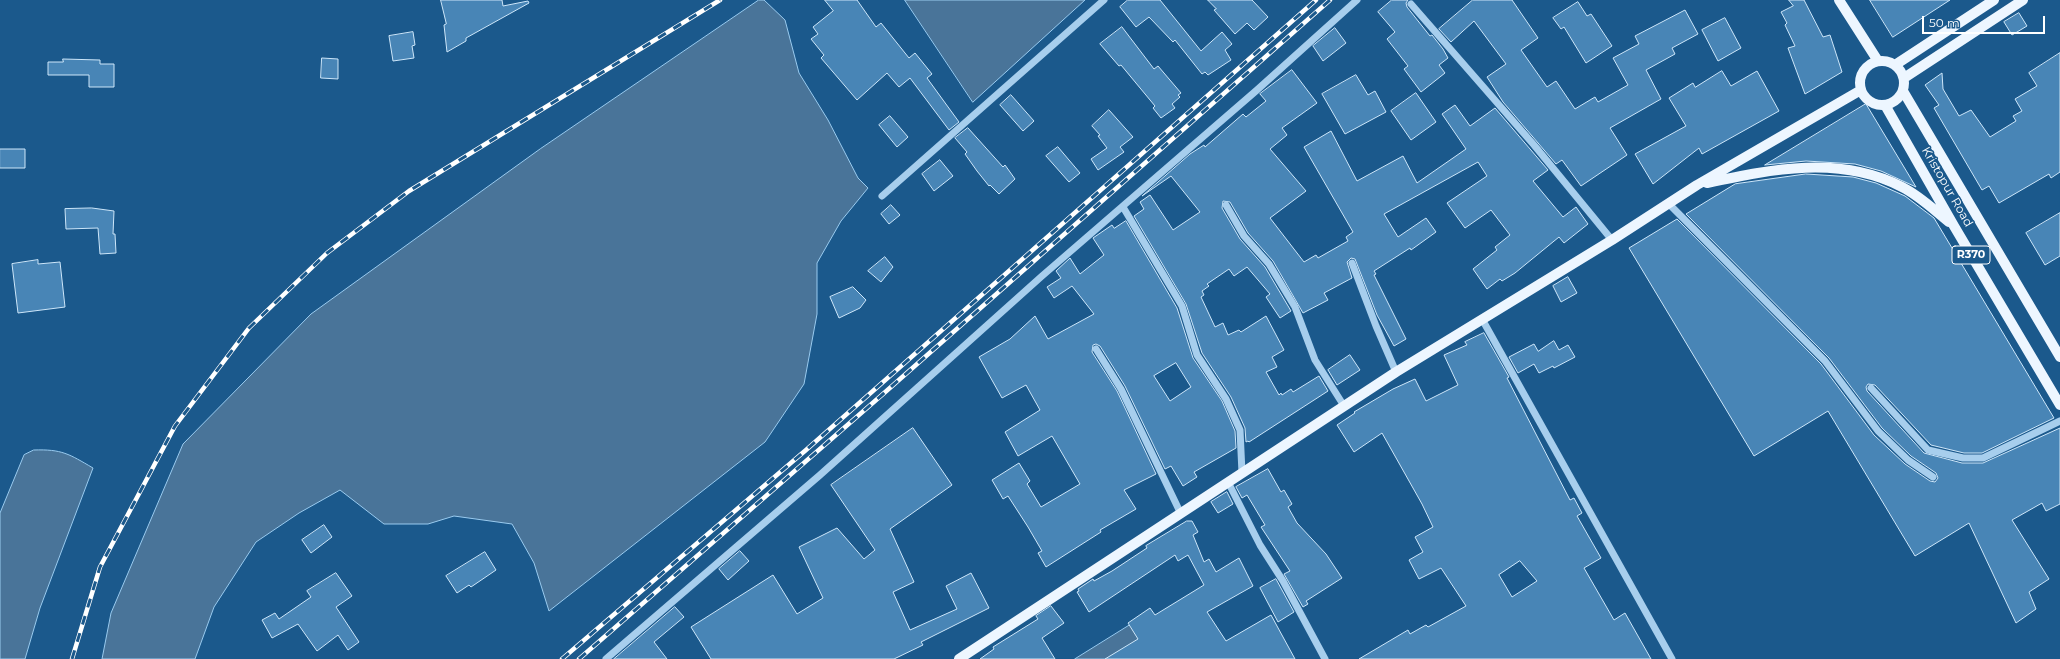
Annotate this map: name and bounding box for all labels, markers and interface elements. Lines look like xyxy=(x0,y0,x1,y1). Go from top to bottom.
scale bar xyxy=(1924,8,2047,34)
text: 50 m xyxy=(1929,15,1960,30)
street label: Kristopur Road xyxy=(1918,144,1976,230)
road number: R370 xyxy=(1952,246,1990,264)

